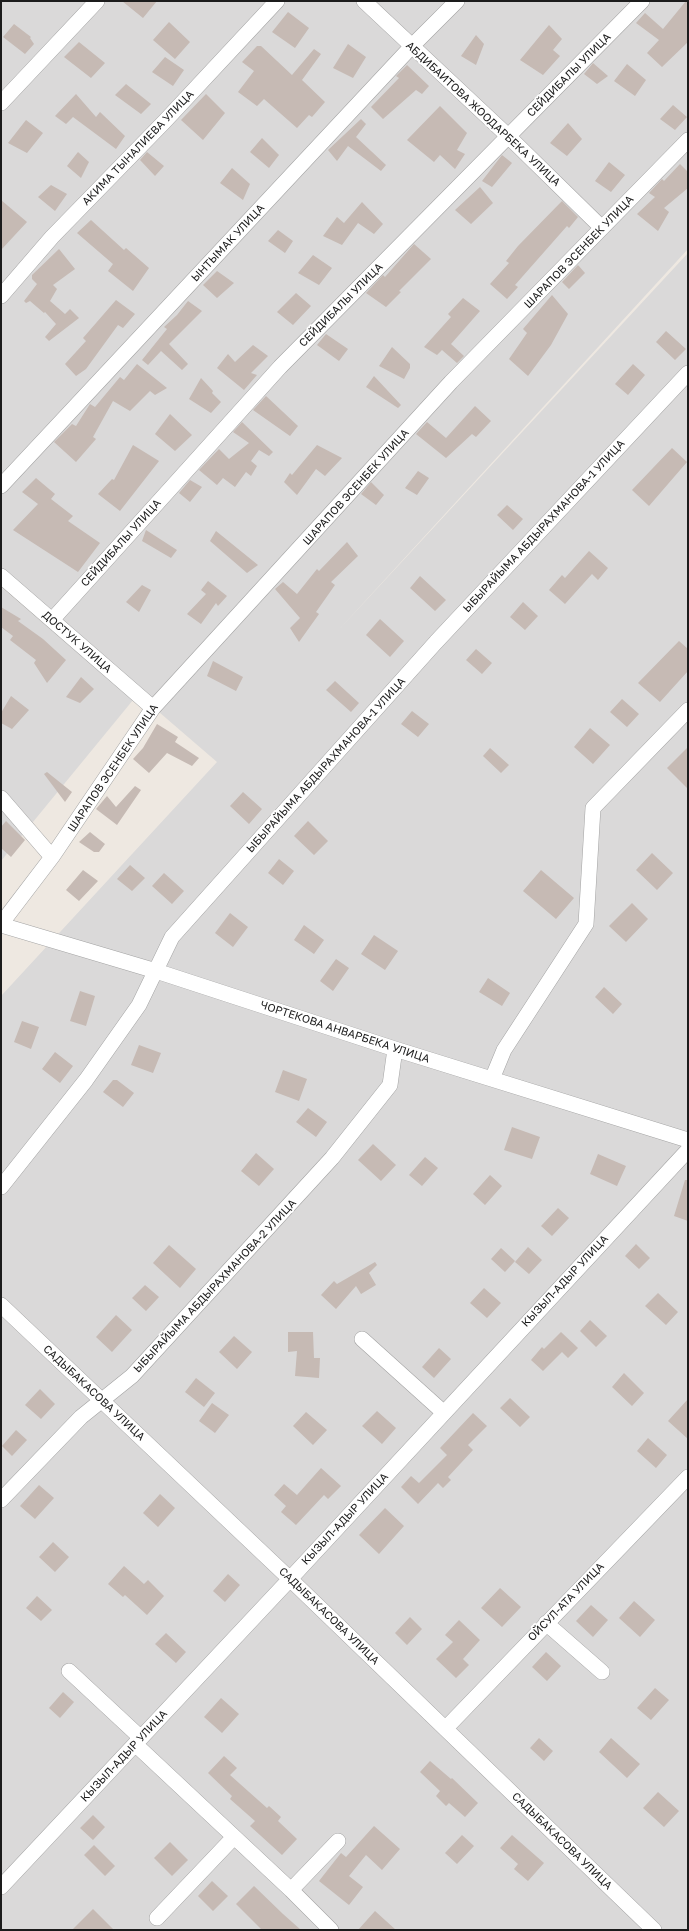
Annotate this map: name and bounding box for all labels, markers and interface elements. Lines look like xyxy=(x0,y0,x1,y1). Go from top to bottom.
street label: СЕЙДИБАЛЫ УЛИЦА xyxy=(524,30,614,120)
street label: АБДИБАИТОВА ЖООДАРБЕКА УЛИЦА xyxy=(403,39,563,189)
street label: АКИМА ТЫНАЛИЕВА УЛИЦА xyxy=(79,88,197,208)
street label: ШАРАПОВ ЭСЕНБЕК УЛИЦА xyxy=(522,193,636,311)
street label: ЫНТЫМАК УЛИЦА xyxy=(189,202,267,284)
street label: СЕЙДИБАЛЫ УЛИЦА xyxy=(296,260,386,350)
street label: ШАРАПОВ ЭСЕНБЕК УЛИЦА xyxy=(300,426,412,548)
street label: ЫБЫРАЙЫМА АБДЫРАХМАНОВА-1 УЛИЦА xyxy=(460,437,628,615)
street label: СЕЙДИБАЛЫ УЛИЦА xyxy=(78,497,164,589)
street label: ДОСТУК УЛИЦА xyxy=(40,608,114,676)
street label: ЫБЫРАЙЫМА АБДЫРАХМАНОВА-1 УЛИЦА xyxy=(244,675,408,855)
street label: ШАРАПОВ ЭСЕНБЕК УЛИЦА xyxy=(65,701,161,835)
street label: ЧОРТЕКОВА АНВАРБЕКА УЛИЦА xyxy=(259,998,431,1066)
street label: ЫБЫРАЙЫМА АБДЫРАХМАНОВА-2 УЛИЦА xyxy=(131,1197,299,1375)
street label: КЫЗЫЛ-АДЫР УЛИЦА xyxy=(519,1232,611,1330)
street label: САДЫБАКАСОВА УЛИЦА xyxy=(40,1342,148,1444)
street label: КЫЗЫЛ-АДЫР УЛИЦА xyxy=(299,1470,391,1568)
street label: ОЙСУЛ-АТА УЛИЦА xyxy=(525,1560,607,1644)
street label: САДЫБАКАСОВА УЛИЦА xyxy=(276,1565,382,1667)
street label: КЫЗЫЛ-АДЫР УЛИЦА xyxy=(78,1707,170,1805)
street label: САДЫБАКАСОВА УЛИЦА xyxy=(509,1790,615,1892)

